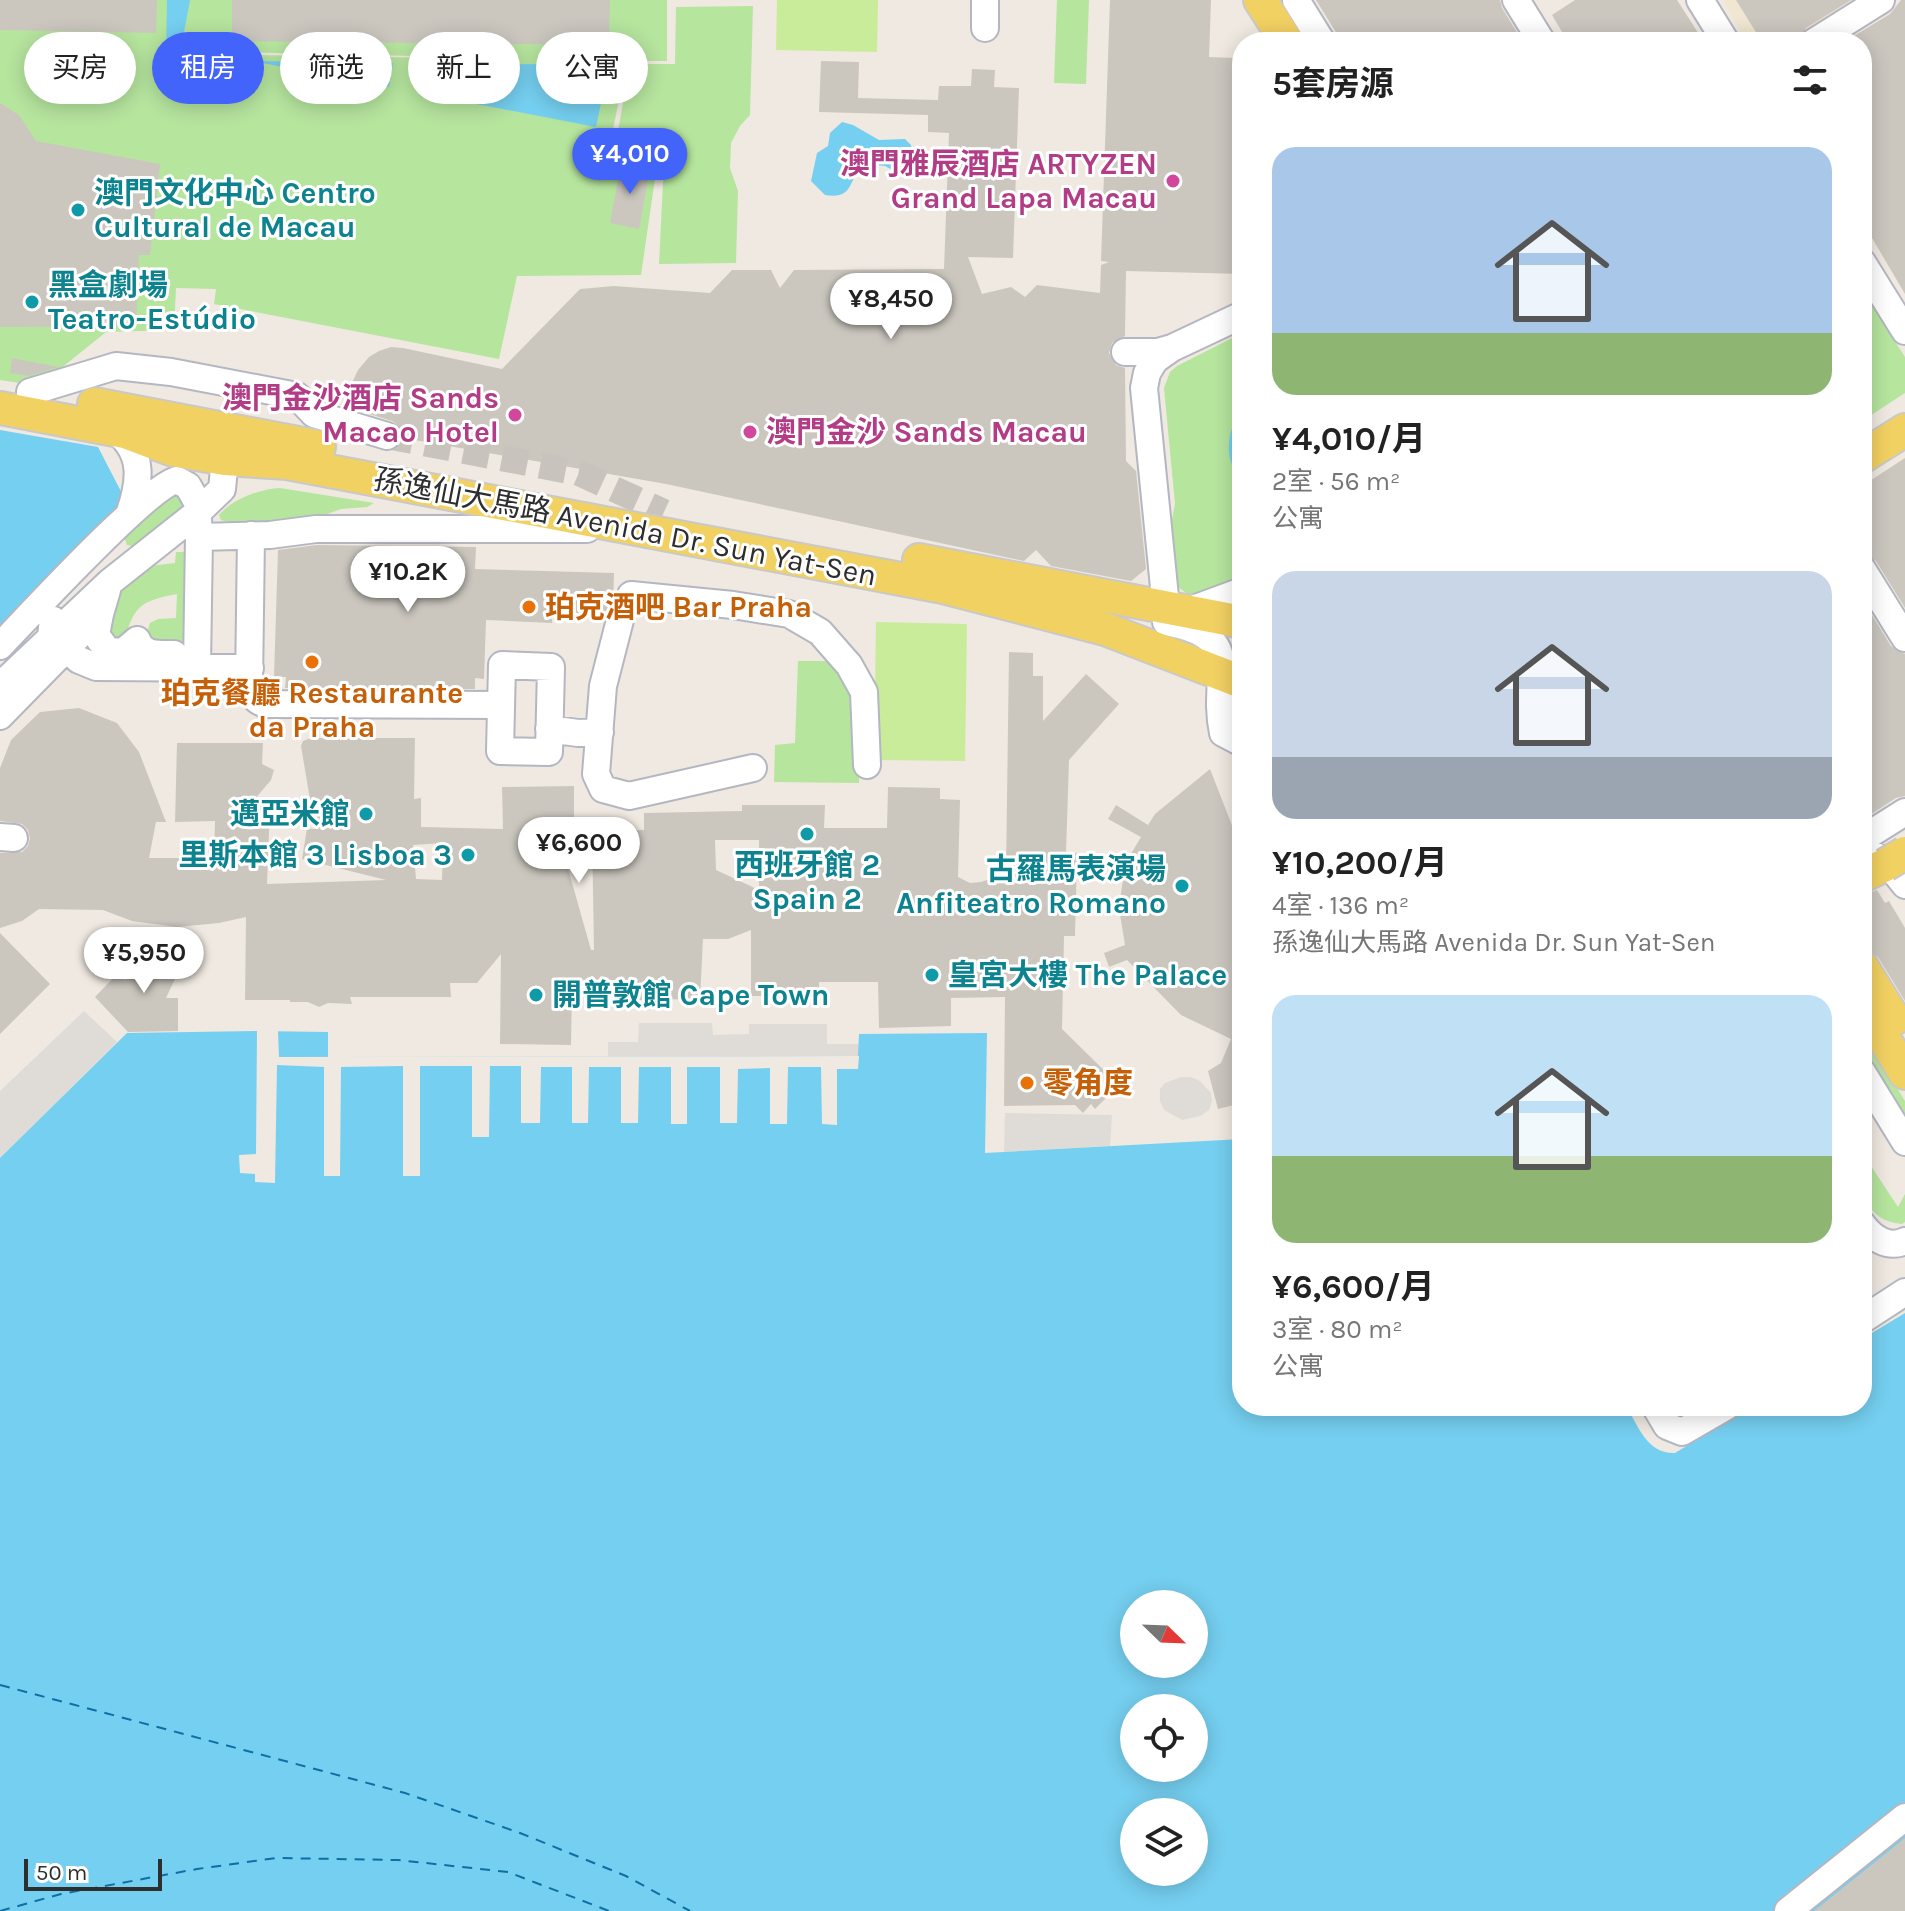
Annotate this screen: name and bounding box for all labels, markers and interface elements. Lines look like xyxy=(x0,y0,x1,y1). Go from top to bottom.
chip: 买房 xyxy=(24,32,136,104)
chip: 租房 xyxy=(152,32,264,104)
chip: 筛选 xyxy=(280,32,392,104)
chip: 新上 xyxy=(408,32,520,104)
chip: 公寓 xyxy=(536,32,648,104)
icon: filters xyxy=(1788,58,1832,102)
text: 5套房源 xyxy=(1272,64,1394,104)
pin: ¥4,010 xyxy=(565,128,695,196)
text: ¥4,010 xyxy=(590,138,670,169)
place label: 澳門雅辰酒店 ARTYZEN Grand Lapa Macau xyxy=(840,146,1157,216)
marker: 澳門雅辰酒店 ARTYZEN Grand Lapa Macau xyxy=(1164,172,1182,190)
place label: 澳門文化中心 Centro Cultural de Macau xyxy=(94,175,376,245)
icon: home xyxy=(1480,199,1624,343)
marker: 澳門文化中心 Centro Cultural de Macau xyxy=(69,201,87,219)
place label: 黑盒劇場 Teatro-Estúdio xyxy=(48,267,256,337)
pin: ¥8,450 xyxy=(826,273,956,341)
text: ¥8,450 xyxy=(848,283,934,314)
marker: 黑盒劇場 Teatro-Estúdio xyxy=(23,293,41,311)
place label: 澳門金沙酒店 Sands Macao Hotel xyxy=(222,380,499,450)
marker: 澳門金沙酒店 Sands Macao Hotel xyxy=(506,406,524,424)
place label: 澳門金沙 Sands Macau xyxy=(766,414,1087,450)
text: ¥4,010/月 xyxy=(1272,419,1426,459)
marker: 澳門金沙 Sands Macau xyxy=(741,423,759,441)
street label: 孫逸仙大馬路 Avenida Dr. Sun Yat-Sen xyxy=(370,461,880,593)
text: 2室 · 56 m² xyxy=(1272,466,1401,497)
text: 公寓 xyxy=(1272,503,1324,534)
pin: ¥10.2K xyxy=(343,546,473,614)
text: ¥10.2K xyxy=(368,556,448,587)
place label: 珀克酒吧 Bar Praha xyxy=(545,589,812,625)
marker: 珀克酒吧 Bar Praha xyxy=(520,598,538,616)
icon: home xyxy=(1480,623,1624,767)
marker: 珀克餐廳 Restaurante da Praha xyxy=(303,653,321,671)
place label: 珀克餐廳 Restaurante da Praha xyxy=(161,675,463,745)
place label: 邁亞米館 xyxy=(230,796,350,832)
marker: 邁亞米館 xyxy=(357,805,375,823)
pin: ¥6,600 xyxy=(514,817,644,885)
marker: 西班牙館 2 Spain 2 xyxy=(798,825,816,843)
text: ¥6,600 xyxy=(536,827,622,858)
place label: 里斯本館 3 Lisboa 3 xyxy=(178,837,452,873)
text: ¥10,200/月 xyxy=(1272,843,1448,883)
marker: 里斯本館 3 Lisboa 3 xyxy=(459,846,477,864)
place label: 西班牙館 2 Spain 2 xyxy=(734,847,880,917)
place label: 古羅馬表演場 Anfiteatro Romano xyxy=(896,851,1166,921)
marker: 古羅馬表演場 Anfiteatro Romano xyxy=(1173,877,1191,895)
text: 4室 · 136 m² xyxy=(1272,890,1409,921)
pin: ¥5,950 xyxy=(79,927,209,995)
text: 孫逸仙大馬路 Avenida Dr. Sun Yat-Sen xyxy=(1272,927,1716,958)
text: ¥5,950 xyxy=(102,937,186,968)
place label: 皇宮大樓 The Palace xyxy=(948,957,1227,993)
marker: 皇宮大樓 The Palace xyxy=(923,966,941,984)
place label: 開普敦館 Cape Town xyxy=(552,977,830,1013)
marker: 開普敦館 Cape Town xyxy=(527,986,545,1004)
icon: home xyxy=(1480,1047,1624,1191)
place label: 零角度 xyxy=(1043,1065,1133,1101)
marker: 零角度 xyxy=(1018,1074,1036,1092)
text: ¥6,600/月 xyxy=(1272,1267,1435,1307)
text: 3室 · 80 m² xyxy=(1272,1314,1403,1345)
text: 公寓 xyxy=(1272,1351,1324,1382)
north arrow xyxy=(1120,1590,1208,1678)
map controls xyxy=(1120,1590,1208,1886)
button: locate xyxy=(1120,1694,1208,1782)
button: layers xyxy=(1120,1798,1208,1886)
scale bar xyxy=(24,1855,162,1891)
text: 50 m xyxy=(36,1860,87,1886)

